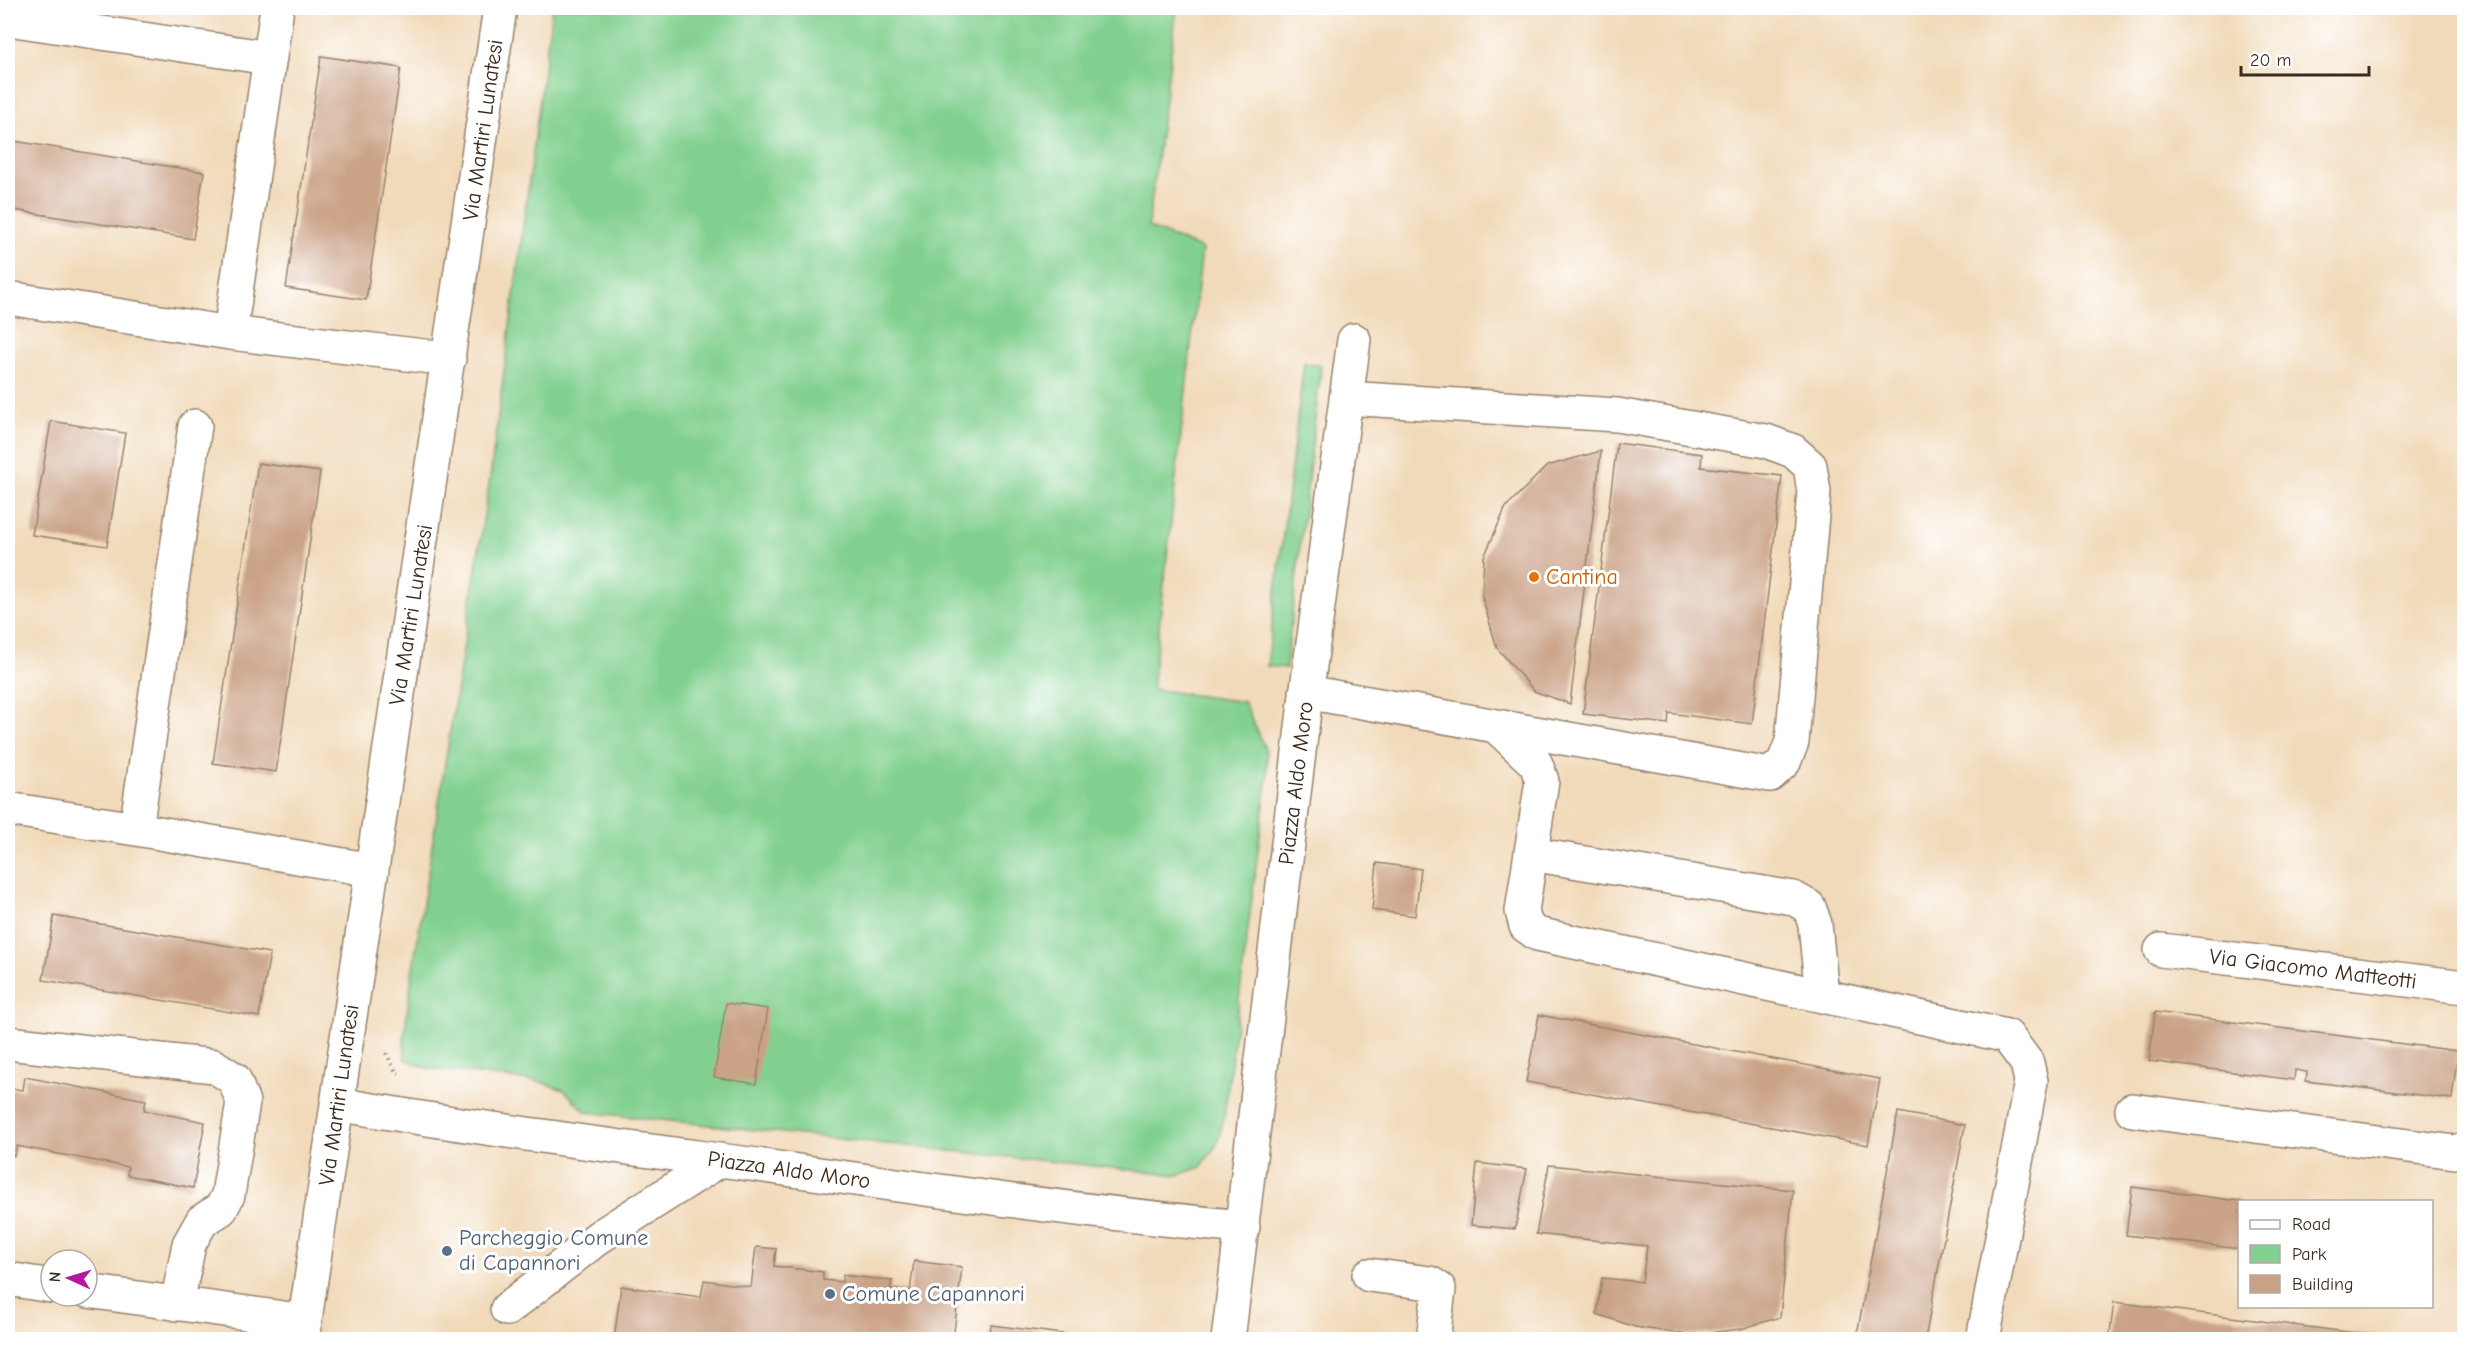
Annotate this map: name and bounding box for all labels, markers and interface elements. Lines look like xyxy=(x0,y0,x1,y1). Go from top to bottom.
street label: Via Martiri Lunatesi xyxy=(457,38,509,222)
scale bar xyxy=(2241,39,2368,77)
text: 20 m xyxy=(2250,50,2291,71)
street label: Via Martiri Lunatesi xyxy=(384,523,438,707)
place label: Cantina xyxy=(1546,564,1618,590)
marker: Cantina xyxy=(1527,570,1541,584)
street label: Piazza Aldo Moro xyxy=(1273,700,1319,866)
street label: Via Giacomo Matteotti xyxy=(2208,943,2418,995)
street label: Via Martiri Lunatesi xyxy=(313,1003,365,1187)
street label: Piazza Aldo Moro xyxy=(706,1146,872,1194)
legend xyxy=(2238,1200,2433,1308)
text: Road xyxy=(2292,1214,2331,1235)
place label: Parcheggio Comune di Capannori xyxy=(459,1225,648,1276)
marker: Parcheggio Comune di Capannori xyxy=(440,1244,454,1258)
text: Park xyxy=(2292,1244,2327,1265)
north arrow xyxy=(39,1248,99,1308)
text: N xyxy=(46,1271,64,1283)
text: Building xyxy=(2292,1274,2354,1295)
place label: Comune Capannori xyxy=(842,1281,1025,1307)
marker: Comune Capannori xyxy=(823,1287,837,1301)

